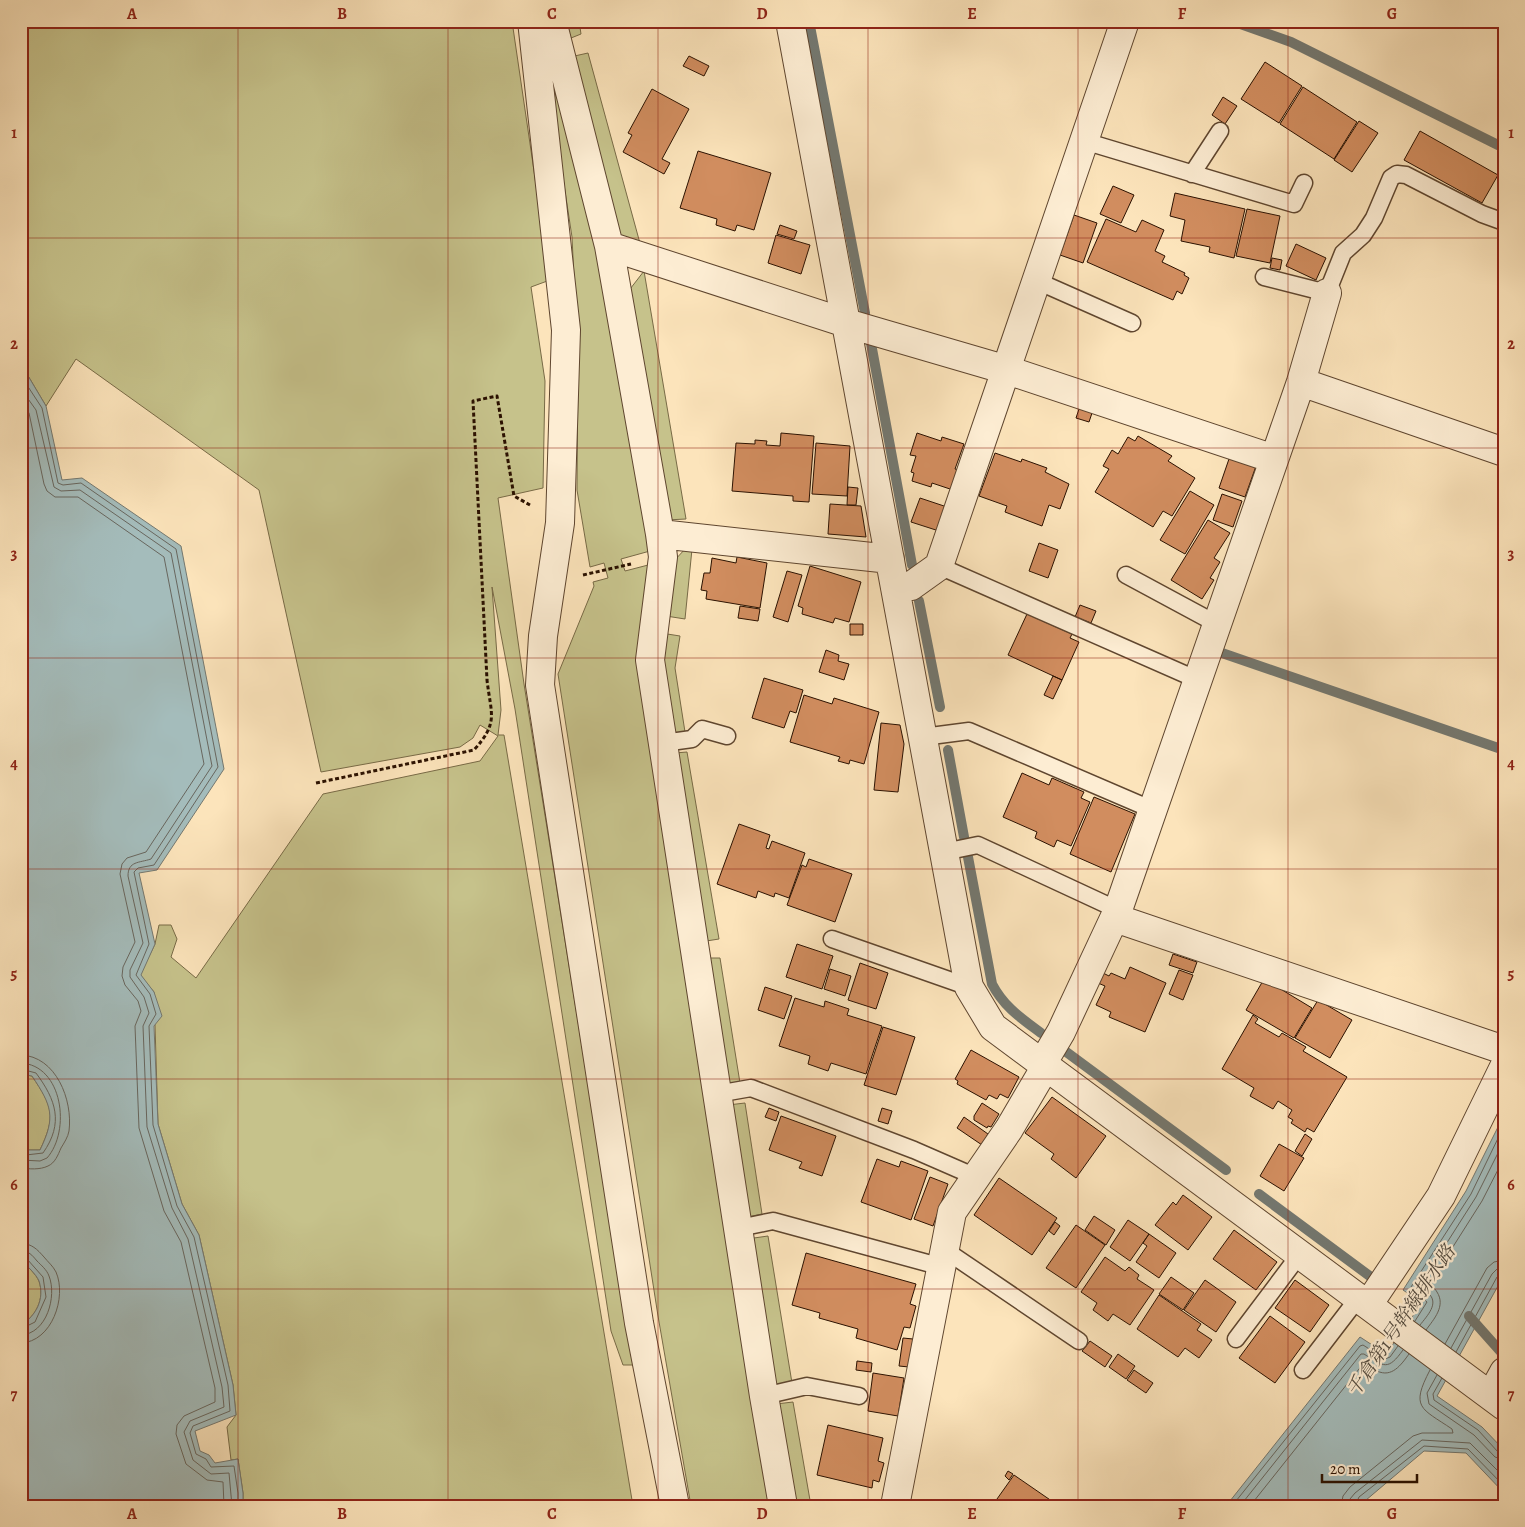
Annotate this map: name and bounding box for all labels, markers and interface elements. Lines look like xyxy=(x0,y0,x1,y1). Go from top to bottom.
text: A xyxy=(126,3,138,25)
text: B xyxy=(337,3,347,25)
text: C xyxy=(547,3,557,25)
text: D xyxy=(756,3,768,25)
text: E xyxy=(967,3,977,25)
text: F xyxy=(1178,3,1187,25)
text: G xyxy=(1387,3,1397,25)
text: 1 xyxy=(11,122,17,144)
text: 1 xyxy=(1508,122,1514,144)
text: 2 xyxy=(10,333,18,355)
text: 2 xyxy=(1507,333,1515,355)
text: 3 xyxy=(11,543,18,565)
text: 3 xyxy=(1508,543,1515,565)
text: 4 xyxy=(10,753,18,775)
text: 4 xyxy=(1507,753,1515,775)
text: 5 xyxy=(11,963,18,985)
text: 5 xyxy=(1508,963,1515,985)
text: 6 xyxy=(10,1174,18,1196)
text: 6 xyxy=(1507,1174,1515,1196)
water label: 千倉第1号幹線排水路 xyxy=(1341,1239,1463,1402)
text: 7 xyxy=(11,1384,18,1406)
text: 7 xyxy=(1508,1384,1515,1406)
scale bar xyxy=(1322,1452,1418,1484)
text: 20 m xyxy=(1330,1459,1361,1479)
text: A xyxy=(126,1503,138,1525)
text: B xyxy=(337,1503,347,1525)
text: C xyxy=(547,1503,557,1525)
text: D xyxy=(756,1503,768,1525)
text: E xyxy=(967,1503,977,1525)
text: F xyxy=(1178,1503,1187,1525)
text: G xyxy=(1387,1503,1397,1525)

